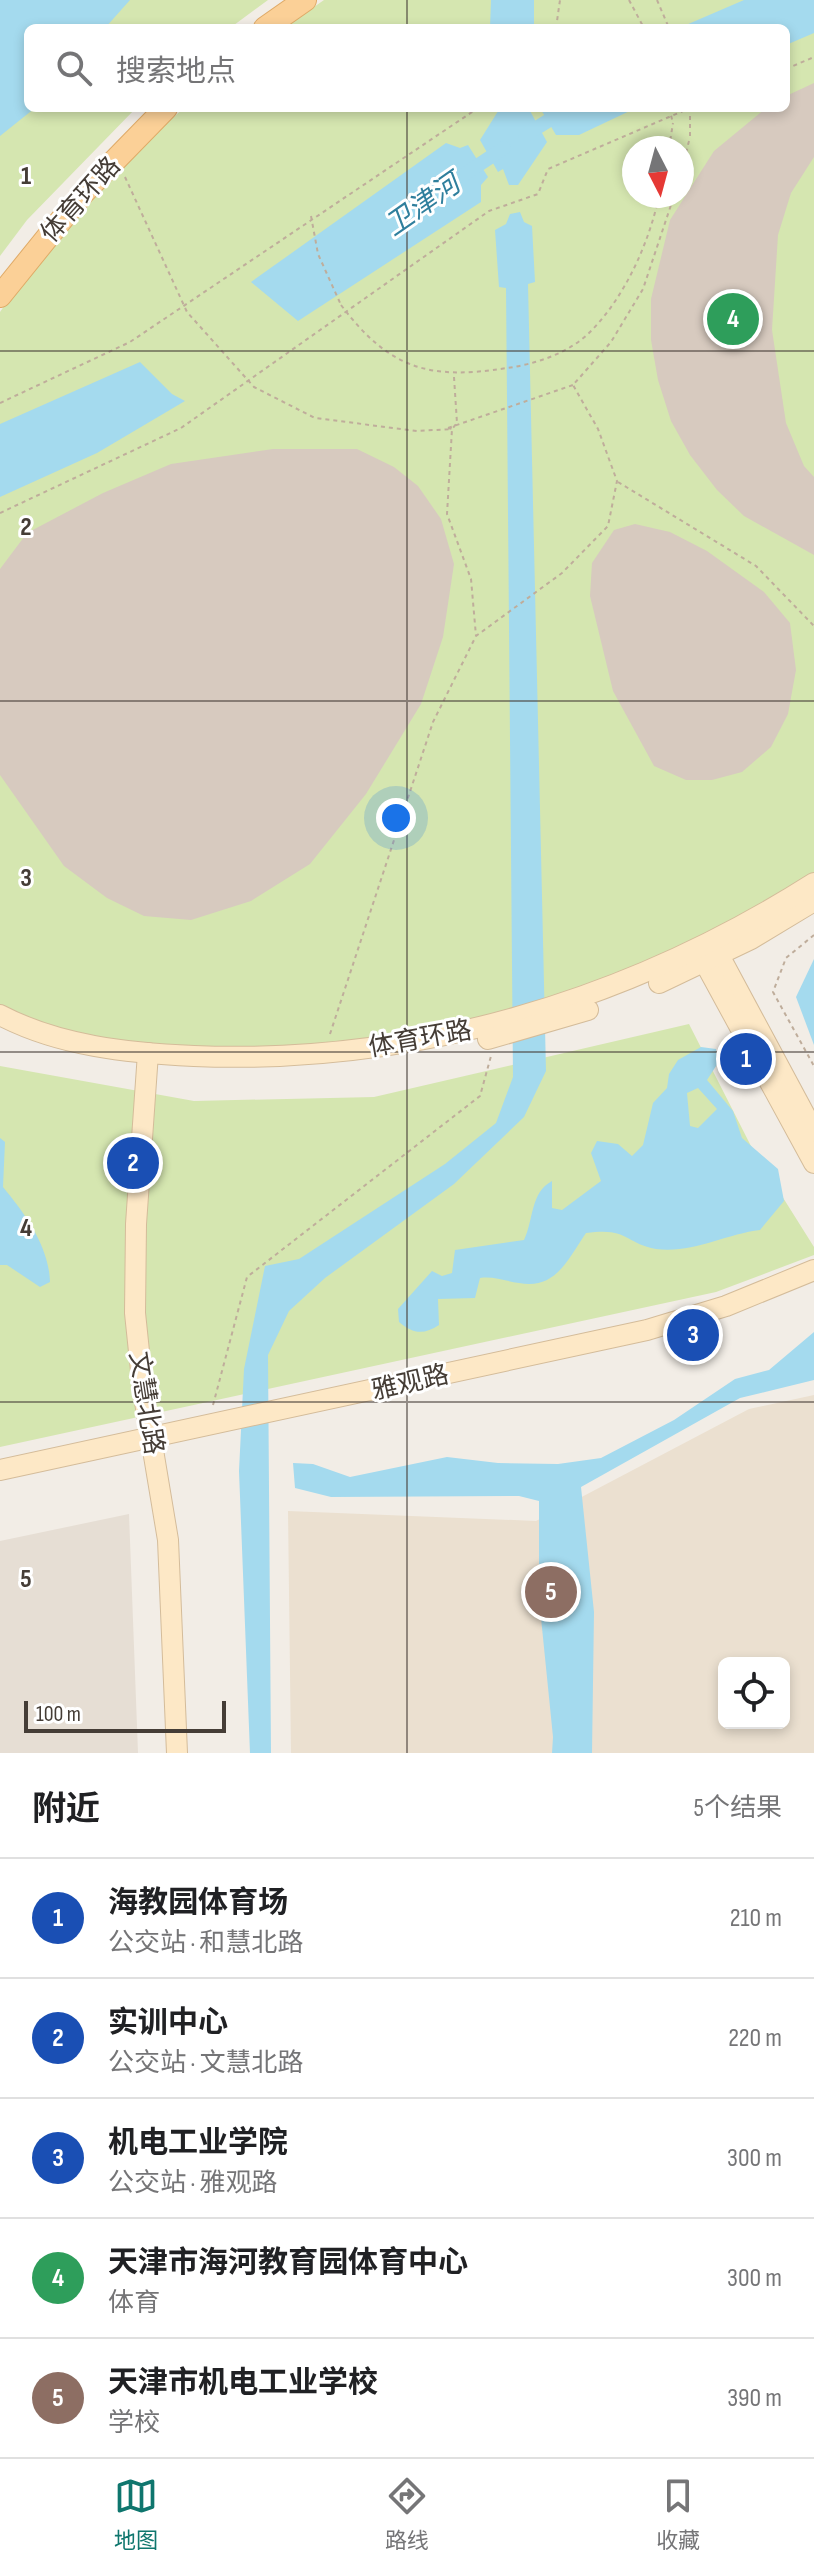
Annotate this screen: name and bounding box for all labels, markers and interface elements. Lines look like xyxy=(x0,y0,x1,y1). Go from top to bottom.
search box xyxy=(24,24,790,112)
icon: search xyxy=(52,46,96,90)
text: 搜索地点 xyxy=(116,54,236,90)
north arrow xyxy=(622,136,694,208)
street label: 体育环路 xyxy=(35,151,127,249)
text: 1 xyxy=(21,161,31,192)
water label: 卫津河 xyxy=(379,165,471,243)
pin: 4 xyxy=(707,289,759,349)
text: 2 xyxy=(20,512,32,543)
your location xyxy=(376,798,416,838)
text: 3 xyxy=(20,863,32,894)
street label: 体育环路 xyxy=(366,1015,474,1064)
pin: 1 xyxy=(720,1029,772,1089)
pin: 2 xyxy=(107,1133,159,1193)
text: 4 xyxy=(20,1213,32,1244)
pin: 3 xyxy=(667,1305,719,1365)
street label: 文慧北路 xyxy=(122,1349,169,1457)
street label: 雅观路 xyxy=(369,1360,452,1407)
pin: 5 xyxy=(525,1562,577,1622)
text: 5 xyxy=(20,1564,32,1595)
map controls xyxy=(718,1657,790,1729)
button: locate xyxy=(718,1657,790,1729)
scale bar xyxy=(24,1697,226,1733)
text: 100 m xyxy=(36,1701,81,1728)
text: 附近 xyxy=(32,1789,100,1830)
text: 5个结果 xyxy=(694,1793,782,1824)
text: 海教园体育场 xyxy=(108,1885,288,1921)
text: 1 xyxy=(53,1903,63,1934)
text: 210 m xyxy=(730,1903,782,1934)
text: 公交站 · 和慧北路 xyxy=(108,1928,303,1959)
text: 实训中心 xyxy=(108,2005,228,2041)
text: 2 xyxy=(52,2023,64,2054)
text: 220 m xyxy=(728,2023,782,2054)
text: 公交站 · 文慧北路 xyxy=(108,2048,303,2079)
text: 机电工业学院 xyxy=(108,2125,288,2161)
text: 3 xyxy=(52,2143,64,2174)
text: 300 m xyxy=(727,2143,782,2174)
text: 公交站 · 雅观路 xyxy=(108,2168,277,2199)
text: 天津市海河教育园体育中心 xyxy=(108,2245,468,2281)
text: 4 xyxy=(52,2263,64,2294)
text: 300 m xyxy=(727,2263,782,2294)
text: 体育 xyxy=(108,2288,160,2319)
text: 天津市机电工业学校 xyxy=(108,2365,378,2401)
text: 5 xyxy=(52,2383,64,2414)
text: 390 m xyxy=(727,2383,782,2414)
text: 学校 xyxy=(108,2408,160,2439)
tab: 地图 xyxy=(114,2474,158,2555)
tab: 路线 xyxy=(385,2474,429,2555)
tab: 收藏 xyxy=(656,2474,700,2555)

